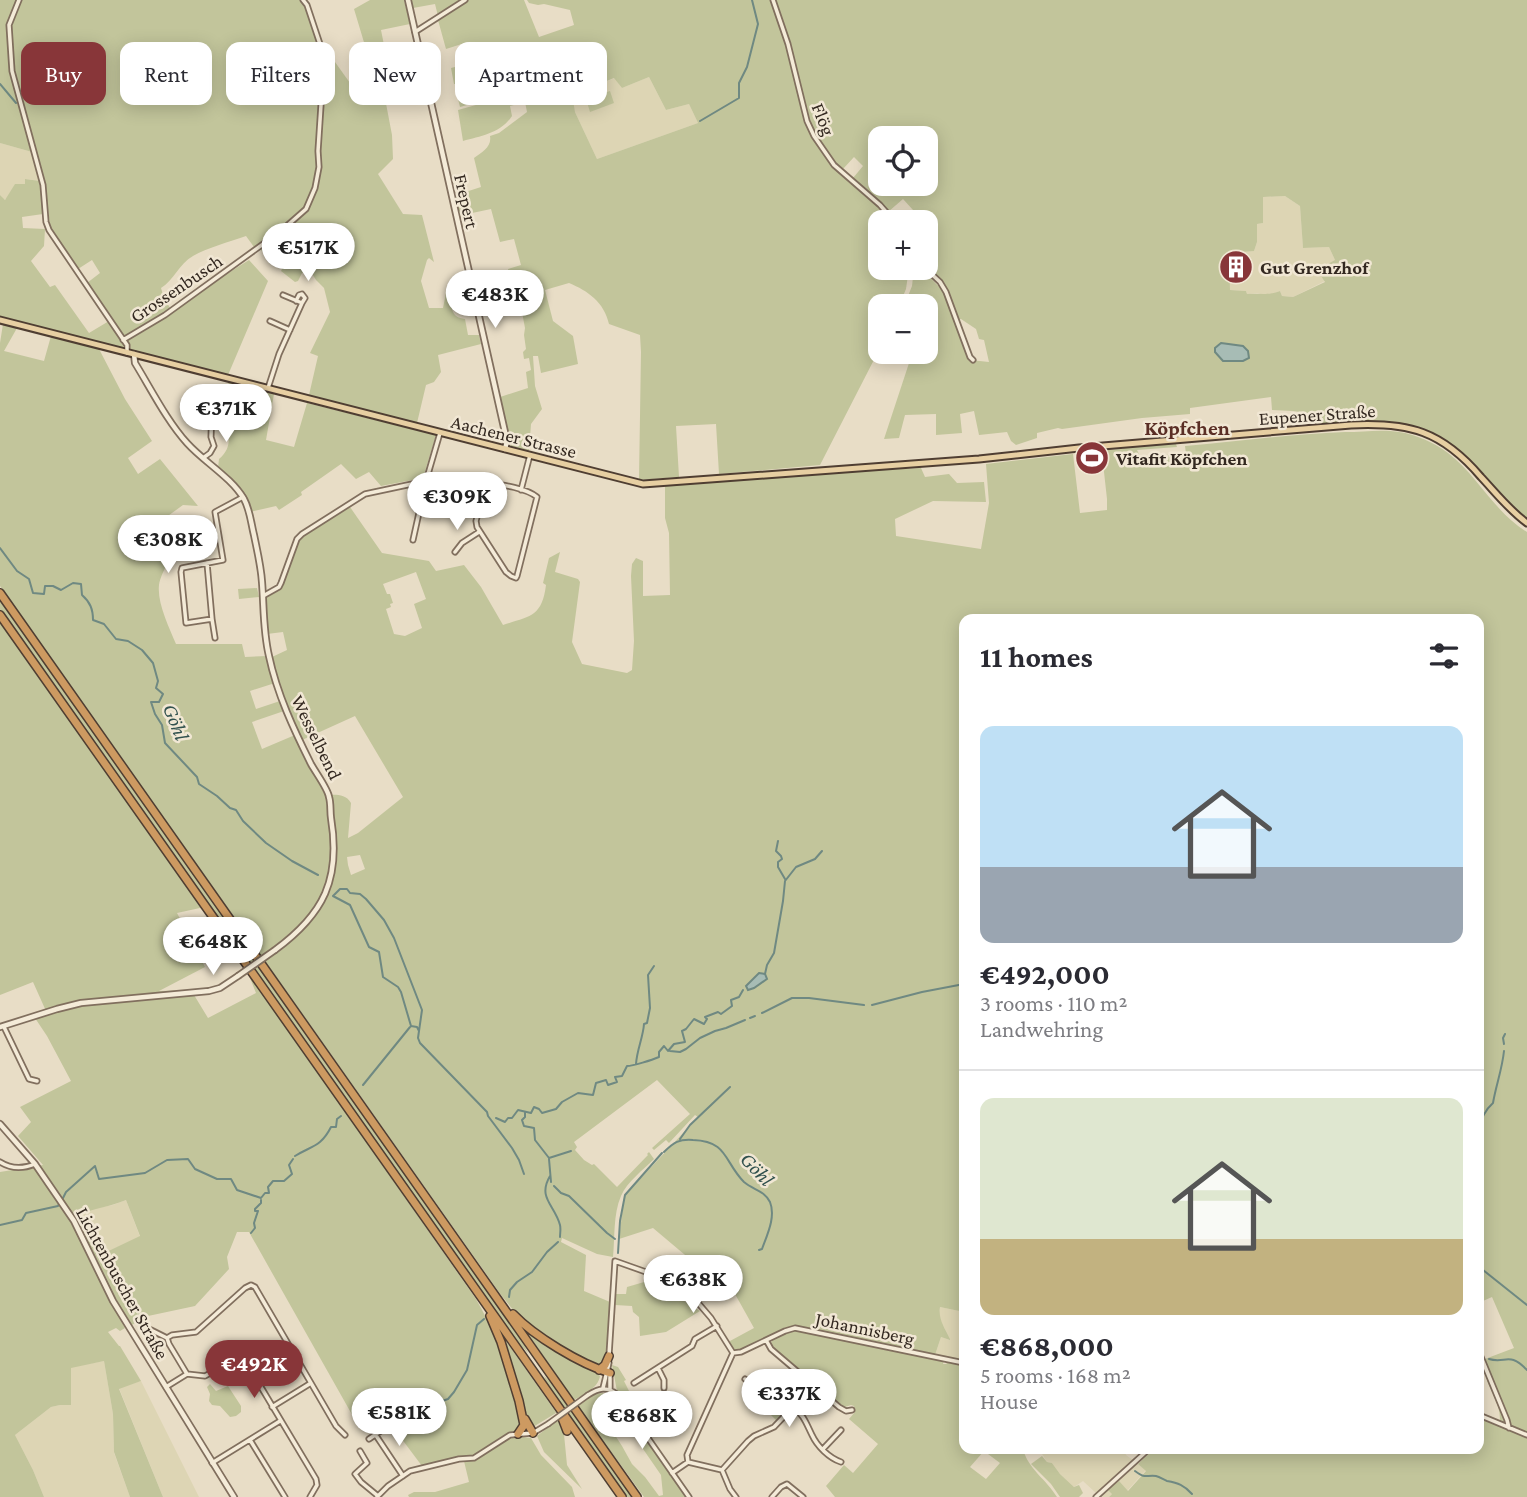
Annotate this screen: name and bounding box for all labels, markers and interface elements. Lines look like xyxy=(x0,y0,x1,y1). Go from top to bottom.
chip: Buy xyxy=(21,42,106,105)
chip: Rent xyxy=(120,42,212,105)
chip: Filters xyxy=(226,42,335,105)
chip: New xyxy=(349,42,441,105)
chip: Apartment xyxy=(455,42,607,105)
street label: Flög xyxy=(808,100,839,138)
map controls xyxy=(868,126,938,364)
button: locate xyxy=(868,126,938,196)
street label: Frepert xyxy=(450,172,483,231)
button: + xyxy=(868,210,938,280)
pin: €517K xyxy=(259,224,357,283)
text: €517K xyxy=(278,233,338,259)
building icon: Gut Grenzhof xyxy=(1217,248,1255,286)
street label: Grossenbusch xyxy=(126,250,226,327)
place label: Gut Grenzhof xyxy=(1260,257,1370,278)
pin: €483K xyxy=(446,270,544,330)
text: €483K xyxy=(462,280,528,306)
button: − xyxy=(868,294,938,364)
pin: €371K xyxy=(177,384,275,444)
text: €371K xyxy=(196,394,256,420)
street label: Eupener Straße xyxy=(1258,400,1376,429)
street label: Aachener Strasse xyxy=(449,411,579,462)
district label: Köpfchen xyxy=(1144,416,1230,440)
sports icon: Vitafit Köpfchen xyxy=(1073,439,1111,477)
place label: Vitafit Köpfchen xyxy=(1115,448,1247,469)
pin: €309K xyxy=(408,472,506,532)
text: €309K xyxy=(423,482,491,508)
pin: €308K xyxy=(119,516,217,575)
text: €308K xyxy=(134,525,202,551)
icon: filters xyxy=(1425,637,1463,675)
text: 11 homes xyxy=(980,640,1093,673)
street label: Wesselbend xyxy=(287,691,346,783)
water label: Göhl xyxy=(158,700,194,745)
icon: home xyxy=(1159,771,1285,897)
pin: €648K xyxy=(164,918,262,977)
text: €648K xyxy=(179,927,247,953)
text: €492,000 xyxy=(980,957,1110,990)
text: 3 rooms · 110 m² xyxy=(980,990,1127,1016)
text: Landwehring xyxy=(980,1016,1103,1042)
icon: home xyxy=(1159,1143,1285,1269)
water label: Göhl xyxy=(735,1147,779,1191)
street label: Lichtenbuscher Straße xyxy=(72,1204,173,1363)
pin: €638K xyxy=(644,1256,742,1315)
text: €638K xyxy=(660,1265,726,1291)
street label: Johannisberg xyxy=(812,1307,916,1349)
text: €868,000 xyxy=(980,1329,1114,1362)
pin: €492K xyxy=(205,1340,303,1400)
text: €492K xyxy=(221,1350,287,1376)
text: 5 rooms · 168 m² xyxy=(980,1362,1131,1388)
pin: €337K xyxy=(740,1370,838,1429)
text: €337K xyxy=(758,1379,820,1405)
pin: €581K xyxy=(350,1388,448,1448)
text: House xyxy=(980,1388,1038,1414)
pin: €868K xyxy=(593,1392,691,1451)
text: €581K xyxy=(368,1398,430,1424)
text: €868K xyxy=(607,1401,677,1427)

